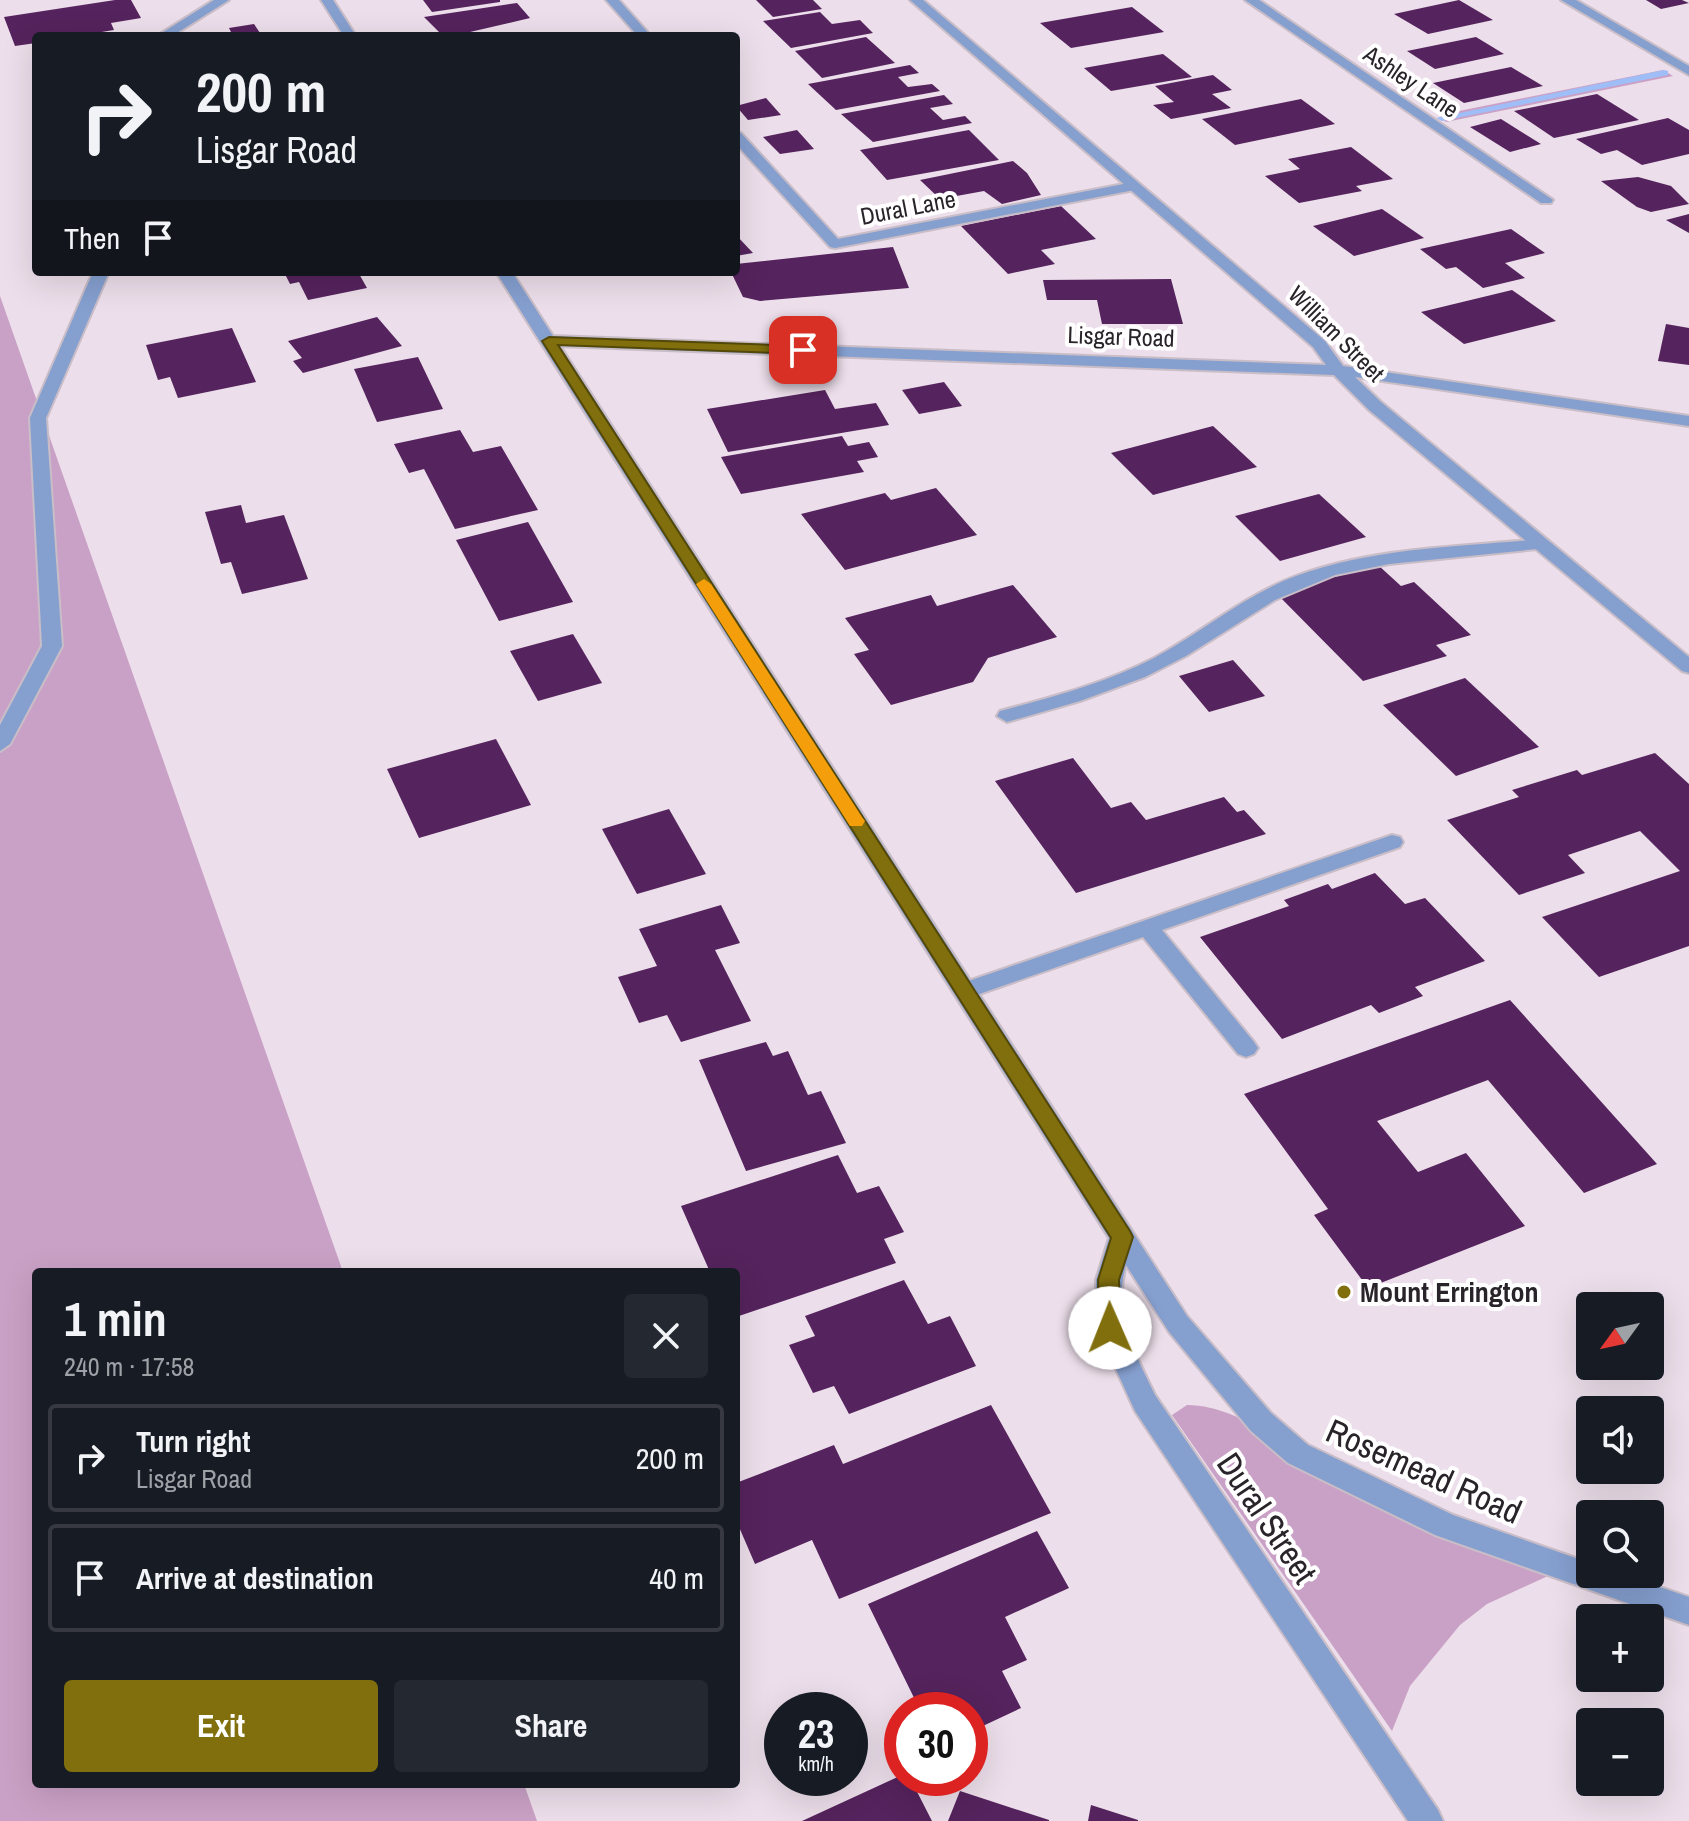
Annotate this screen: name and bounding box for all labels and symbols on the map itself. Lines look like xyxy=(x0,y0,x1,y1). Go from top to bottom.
street label: Ashley Lane xyxy=(1357,37,1465,125)
street label: Dural Lane xyxy=(858,182,958,232)
street label: William Street xyxy=(1282,278,1392,389)
pin xyxy=(769,316,837,384)
street label: Lisgar Road xyxy=(1067,318,1175,354)
place label: Mount Errington xyxy=(1360,1273,1539,1311)
marker: Mount Errington xyxy=(1335,1283,1353,1301)
position arrow xyxy=(1068,1286,1152,1370)
north arrow xyxy=(1576,1292,1664,1380)
street label: Rosemead Road xyxy=(1319,1407,1529,1535)
street label: Dural Street xyxy=(1206,1443,1328,1593)
speed limit sign: 30 xyxy=(884,1692,988,1796)

